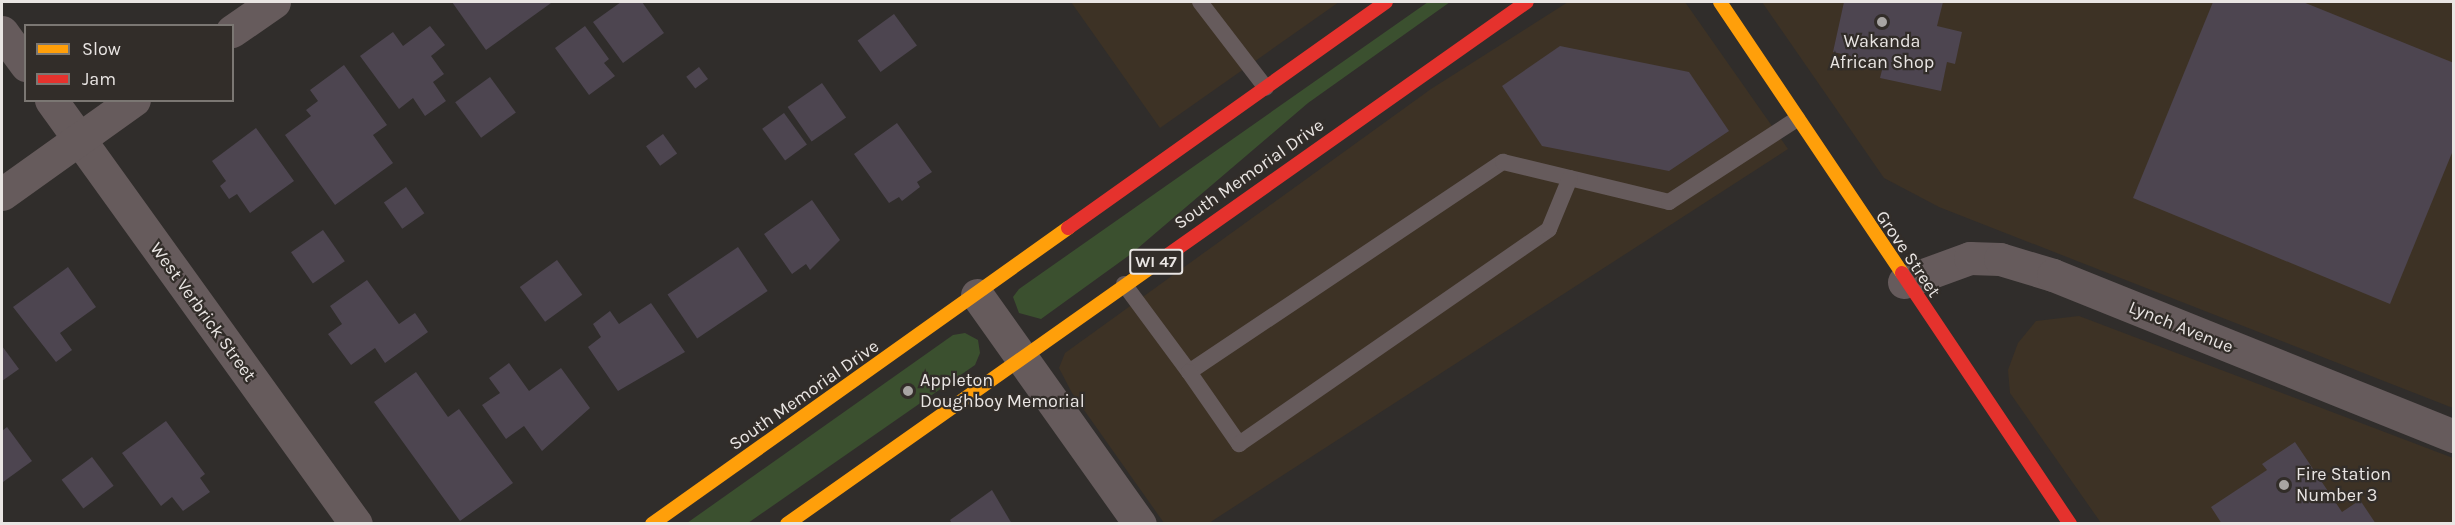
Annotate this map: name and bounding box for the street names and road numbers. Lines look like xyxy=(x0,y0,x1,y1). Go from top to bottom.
street label: South Memorial Drive xyxy=(1170,114,1328,234)
street label: Grove Street xyxy=(1871,207,1945,301)
street label: West Verbrick Street xyxy=(145,238,261,386)
road number: WI 47 xyxy=(1129,249,1183,275)
street label: Lynch Avenue xyxy=(2126,296,2236,358)
street label: South Memorial Drive xyxy=(725,335,883,455)

